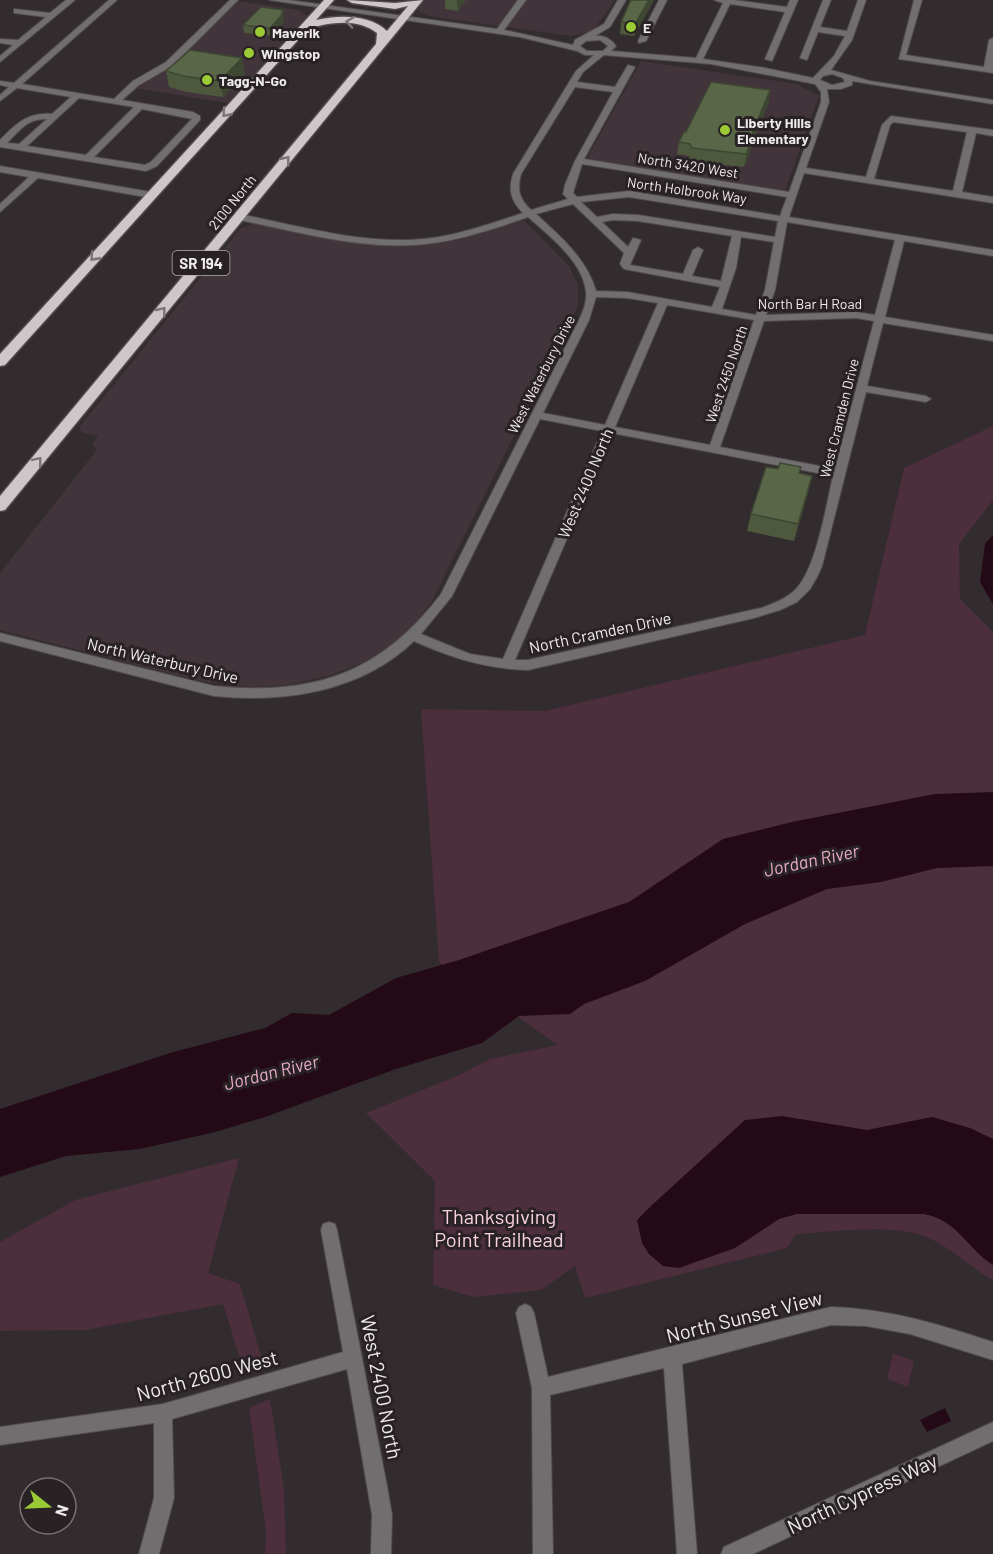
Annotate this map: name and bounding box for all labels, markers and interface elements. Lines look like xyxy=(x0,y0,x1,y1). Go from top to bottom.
one-way arrow xyxy=(345,16,354,28)
place label: E xyxy=(643,19,651,36)
marker: E xyxy=(624,20,638,34)
place label: Maverik xyxy=(272,24,321,41)
marker: Maverik xyxy=(253,25,267,39)
place label: Wingstop xyxy=(261,45,320,62)
marker: Wingstop xyxy=(242,46,256,60)
place label: Tagg-N-Go xyxy=(219,72,287,89)
marker: Tagg-N-Go xyxy=(200,73,214,87)
one-way arrow xyxy=(222,106,233,117)
place label: Liberty Hills Elementary xyxy=(737,114,811,147)
marker: Liberty Hills Elementary xyxy=(718,123,732,137)
street label: North 3420 West xyxy=(636,149,740,181)
one-way arrow xyxy=(278,156,289,167)
street label: 2100 North xyxy=(205,171,259,233)
street label: North Holbrook Way xyxy=(626,173,748,207)
one-way arrow xyxy=(91,250,102,261)
road number: SR 194 xyxy=(172,251,230,275)
street label: North Bar H Road xyxy=(758,295,862,312)
one-way arrow xyxy=(154,307,165,318)
street label: West Waterbury Drive xyxy=(504,312,578,436)
street label: West 2450 North xyxy=(701,323,751,425)
street label: West Cramden Drive xyxy=(816,357,862,479)
street label: West 2400 North xyxy=(553,425,617,541)
one-way arrow xyxy=(30,457,41,468)
street label: North Cramden Drive xyxy=(527,608,673,656)
street label: North Waterbury Drive xyxy=(86,633,240,687)
water label: Jordan River xyxy=(761,839,861,881)
water label: Jordan River xyxy=(221,1049,321,1094)
park label: Thanksgiving Point Trailhead xyxy=(434,1204,564,1251)
street label: North Sunset View xyxy=(663,1285,825,1347)
street label: West 2400 North xyxy=(356,1313,408,1461)
street label: North 2600 West xyxy=(134,1345,280,1405)
street label: North Cypress Way xyxy=(783,1448,941,1538)
north arrow xyxy=(18,1476,78,1536)
text: N xyxy=(52,1503,73,1519)

